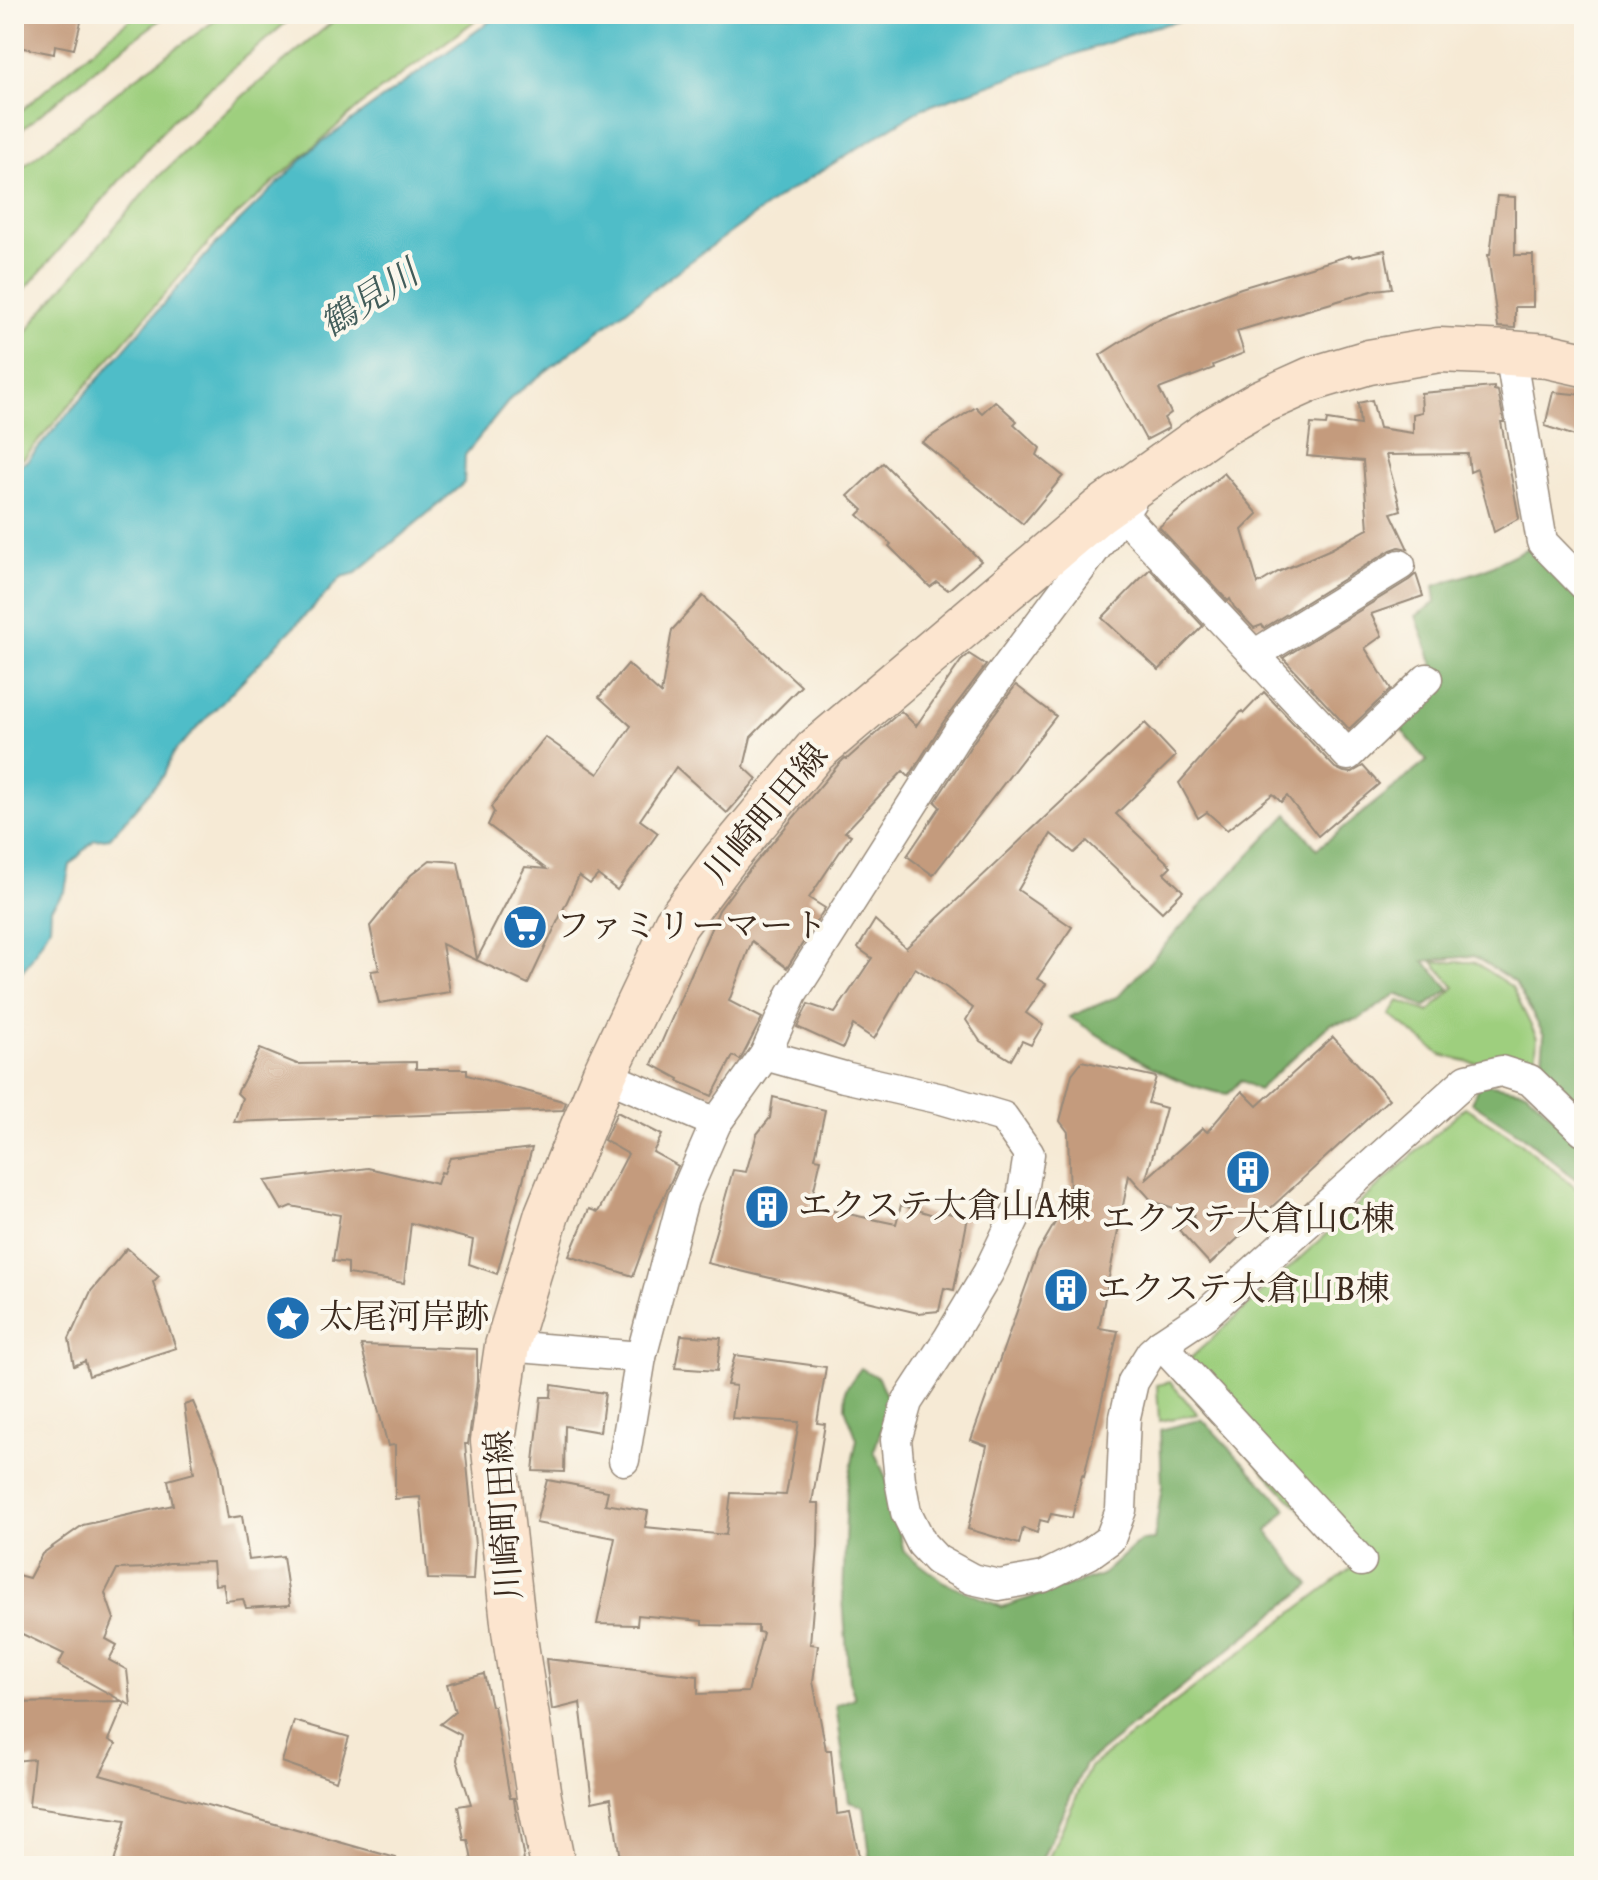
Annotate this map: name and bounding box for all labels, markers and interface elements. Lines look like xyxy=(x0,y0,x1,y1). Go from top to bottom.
water label: 鶴見川 xyxy=(312,250,431,348)
street label: 川崎町田線 xyxy=(696,735,838,893)
supermarket icon: ファミリーマート xyxy=(501,903,549,951)
place label: ファミリーマート xyxy=(556,906,827,948)
building icon: エクステ大倉山C棟 xyxy=(1224,1148,1272,1196)
building icon: エクステ大倉山A棟 xyxy=(743,1183,791,1231)
place label: エクステ大倉山A棟 xyxy=(798,1186,1091,1228)
place label: エクステ大倉山C棟 xyxy=(1101,1199,1395,1241)
building icon: エクステ大倉山B棟 xyxy=(1042,1266,1090,1314)
place label: エクステ大倉山B棟 xyxy=(1097,1269,1390,1311)
place icon: 太尾河岸跡 xyxy=(264,1294,312,1342)
place label: 太尾河岸跡 xyxy=(319,1297,489,1339)
street label: 川崎町田線 xyxy=(478,1429,532,1601)

